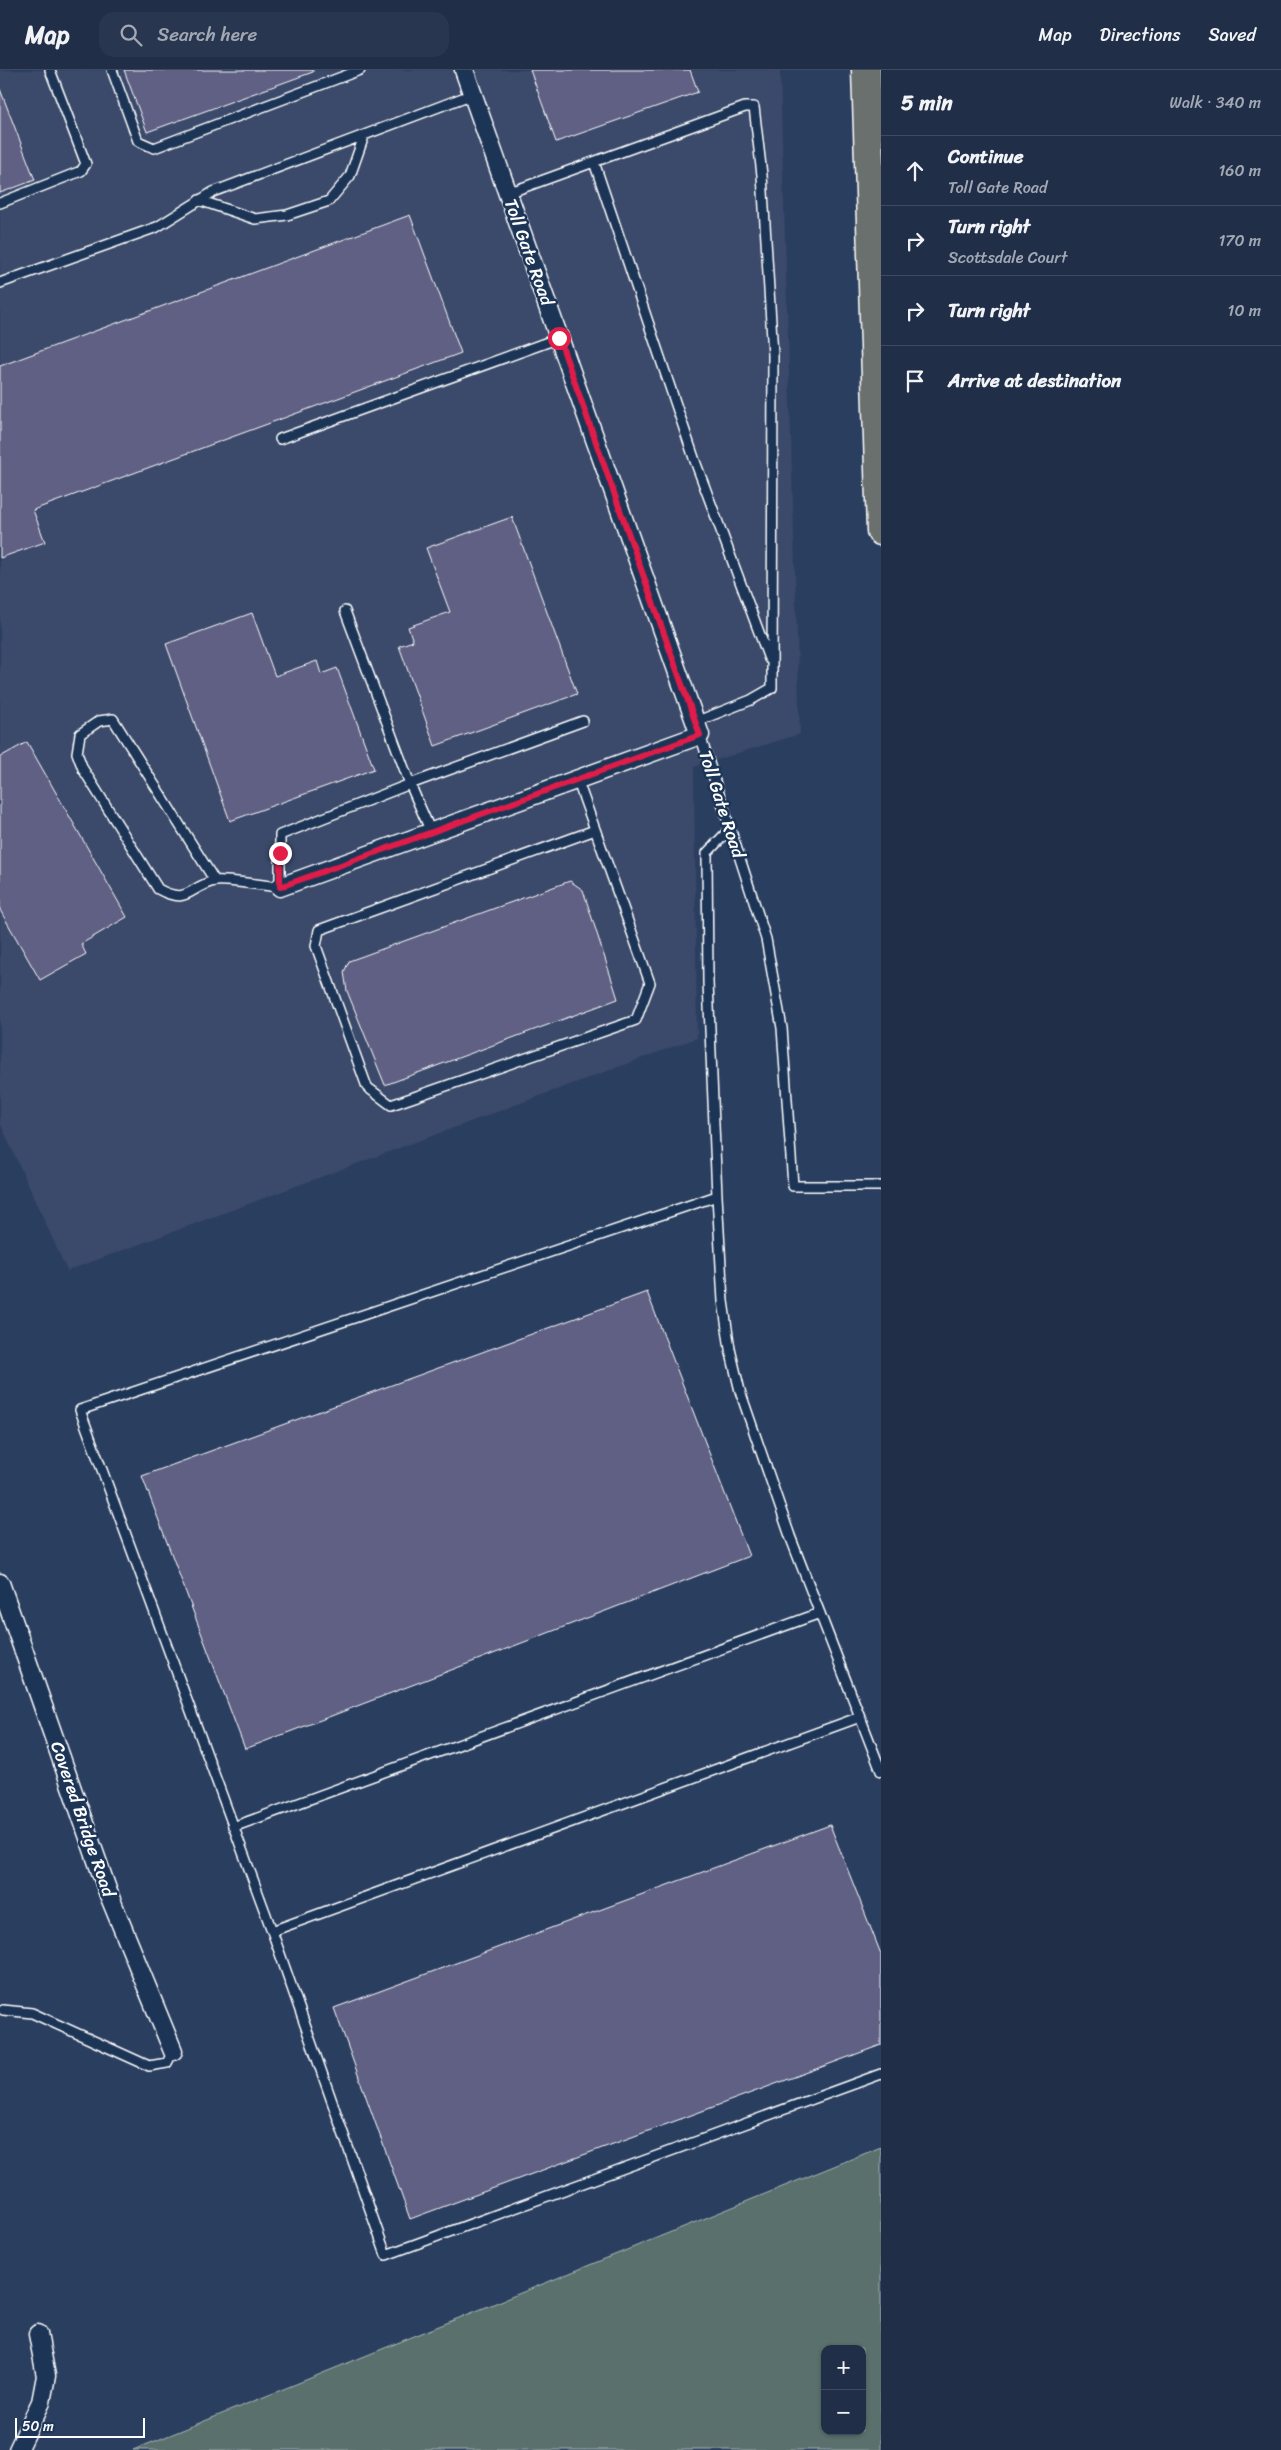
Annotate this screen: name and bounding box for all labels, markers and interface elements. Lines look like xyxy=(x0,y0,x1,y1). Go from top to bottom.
search box xyxy=(99,12,449,57)
text: Map xyxy=(25,14,69,56)
text: Search here xyxy=(157,18,257,51)
text: Map xyxy=(1039,19,1072,51)
text: Directions xyxy=(1100,19,1181,51)
text: Saved xyxy=(1209,19,1256,51)
icon: search xyxy=(117,21,145,49)
text: 5 min xyxy=(901,84,953,122)
text: Walk · 340 m xyxy=(1170,88,1261,117)
text: Continue xyxy=(948,140,1024,173)
text: 160 m xyxy=(1218,156,1261,185)
icon: ahead xyxy=(901,157,929,185)
text: Toll Gate Road xyxy=(948,173,1047,202)
street label: Toll Gate Road xyxy=(495,194,564,311)
text: Turn right xyxy=(948,210,1030,243)
text: 170 m xyxy=(1218,226,1261,255)
icon: right xyxy=(901,227,929,255)
text: Scottsdale Court xyxy=(948,243,1067,272)
text: Turn right xyxy=(948,294,1030,327)
text: 10 m xyxy=(1228,296,1261,325)
icon: right xyxy=(901,297,929,325)
route start xyxy=(548,327,571,350)
text: Arrive at destination xyxy=(948,364,1121,397)
icon: arrive xyxy=(901,367,929,395)
street label: Toll Gate Road xyxy=(690,746,755,864)
route end xyxy=(269,842,292,865)
street label: Covered Bridge Road xyxy=(41,1737,125,1903)
map controls xyxy=(821,2345,866,2435)
button: + xyxy=(821,2345,866,2390)
button: − xyxy=(821,2390,866,2435)
text: 50 m xyxy=(22,2414,54,2439)
scale bar xyxy=(15,2415,145,2438)

